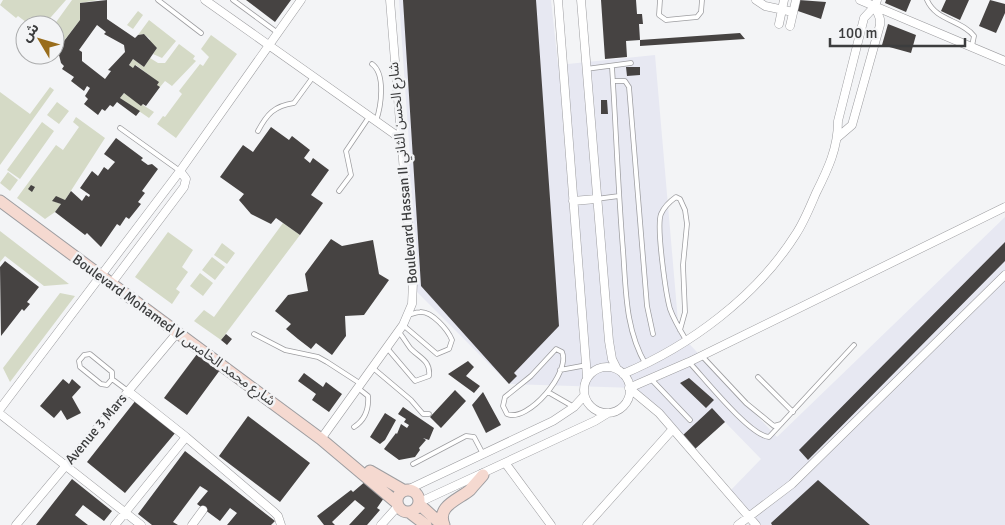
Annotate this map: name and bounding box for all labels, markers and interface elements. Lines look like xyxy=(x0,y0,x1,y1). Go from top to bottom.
north arrow xyxy=(15,15,65,65)
scale bar xyxy=(830,15,965,47)
text: ش xyxy=(18,20,43,45)
text: 100 m xyxy=(838,24,878,42)
street label: Boulevard Hassan II شارع الحسن الثاني xyxy=(385,61,423,285)
street label: Boulevard Mohamed V شارع محمد الخامس xyxy=(68,251,279,411)
street label: Avenue 3 Mars xyxy=(61,390,131,468)

